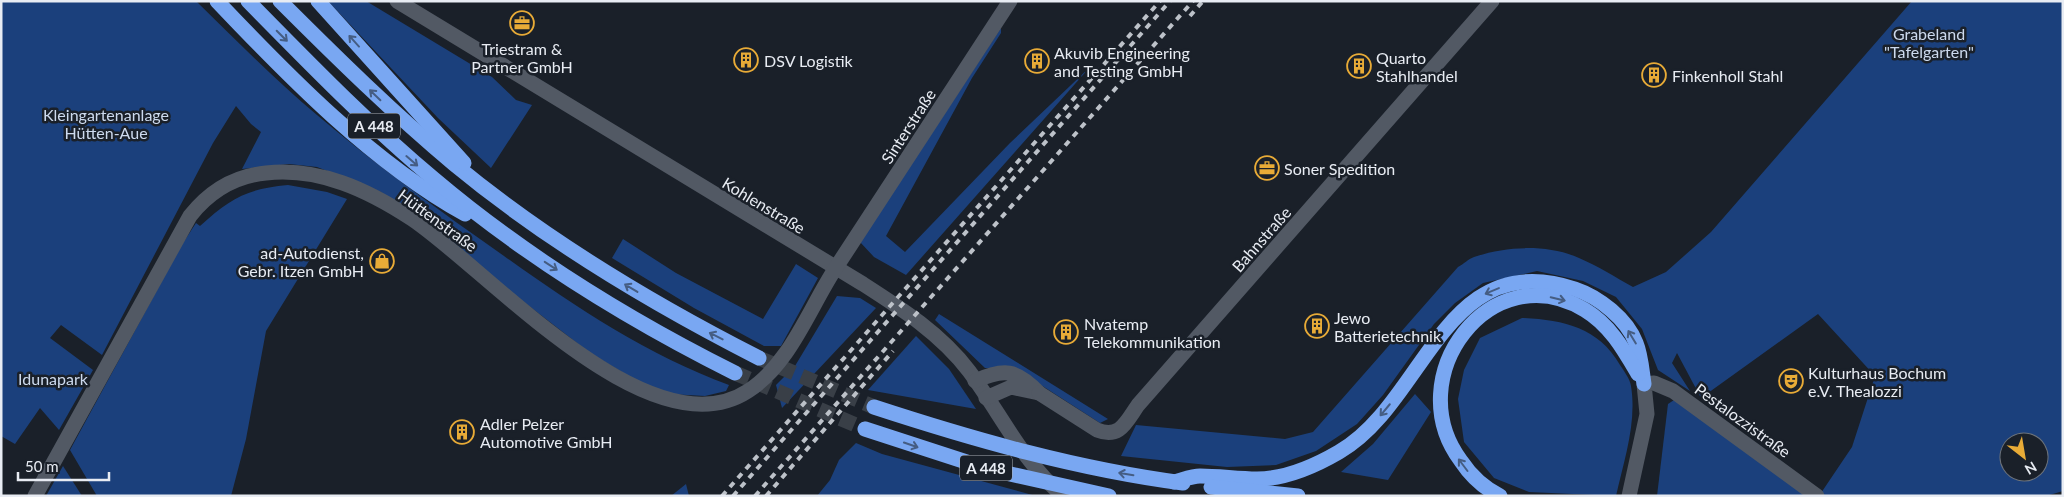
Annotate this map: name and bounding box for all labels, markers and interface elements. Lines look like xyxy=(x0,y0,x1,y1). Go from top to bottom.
office icon: Triestram & Partner GmbH xyxy=(509,10,535,36)
park label: Grabeland "Tafelgarten" xyxy=(1884,24,1974,61)
one-way arrow xyxy=(276,30,288,42)
one-way arrow xyxy=(348,34,360,47)
place label: Triestram & Partner GmbH xyxy=(471,39,573,76)
place label: Akuvib Engineering and Testing GmbH xyxy=(1054,43,1190,80)
building icon: DSV Logistik xyxy=(733,47,759,73)
building icon: Akuvib Engineering and Testing GmbH xyxy=(1024,48,1050,74)
place label: Quarto Stahlhandel xyxy=(1376,48,1458,85)
place label: DSV Logistik xyxy=(764,51,854,70)
building icon: Quarto Stahlhandel xyxy=(1346,53,1372,79)
building icon: Finkenholl Stahl xyxy=(1641,62,1667,88)
place label: Finkenholl Stahl xyxy=(1672,66,1783,85)
street label: Sinterstraße xyxy=(877,85,939,167)
one-way arrow xyxy=(369,89,381,101)
park label: Kleingartenanlage Hütten-Aue xyxy=(43,105,169,142)
road number: A 448 xyxy=(348,114,400,138)
one-way arrow xyxy=(406,155,419,166)
office icon: Soner Spedition xyxy=(1254,155,1280,181)
place label: Soner Spedition xyxy=(1284,159,1395,178)
street label: Kohlenstraße xyxy=(719,173,809,237)
street label: Hüttenstraße xyxy=(395,185,481,255)
street label: Bahnstraße xyxy=(1228,203,1294,275)
place label: ad-Autodienst, Gebr. Itzen GmbH xyxy=(238,243,364,280)
shop icon: ad-Autodienst, Gebr. Itzen GmbH xyxy=(369,248,395,274)
one-way arrow xyxy=(543,261,557,271)
one-way arrow xyxy=(624,283,638,293)
one-way arrow xyxy=(1485,286,1500,296)
one-way arrow xyxy=(1550,295,1566,305)
place label: Jewo Batterietechnik xyxy=(1334,308,1442,345)
building icon: Jewo Batterietechnik xyxy=(1304,313,1330,339)
place label: Nvatemp Telekommunikation xyxy=(1084,314,1221,351)
building icon: Nvatemp Telekommunikation xyxy=(1053,319,1079,345)
one-way arrow xyxy=(709,331,724,340)
one-way arrow xyxy=(1627,331,1637,345)
place label: Kulturhaus Bochum e.V. Thealozzi xyxy=(1808,363,1946,400)
theatre icon: Kulturhaus Bochum e.V. Thealozzi xyxy=(1778,368,1804,394)
park label: Idunapark xyxy=(18,369,89,388)
street label: Pestalozzistraße xyxy=(1692,379,1794,461)
one-way arrow xyxy=(1379,404,1391,417)
place label: Adler Pelzer Automotive GmbH xyxy=(480,414,613,451)
building icon: Adler Pelzer Automotive GmbH xyxy=(449,419,475,445)
north arrow xyxy=(1999,432,2049,482)
one-way arrow xyxy=(903,441,919,450)
scale bar xyxy=(18,450,109,482)
road number: A 448 xyxy=(960,456,1012,480)
text: 50 m xyxy=(25,457,59,475)
one-way arrow xyxy=(1458,459,1469,472)
text: N xyxy=(2022,459,2040,479)
one-way arrow xyxy=(1119,469,1135,479)

